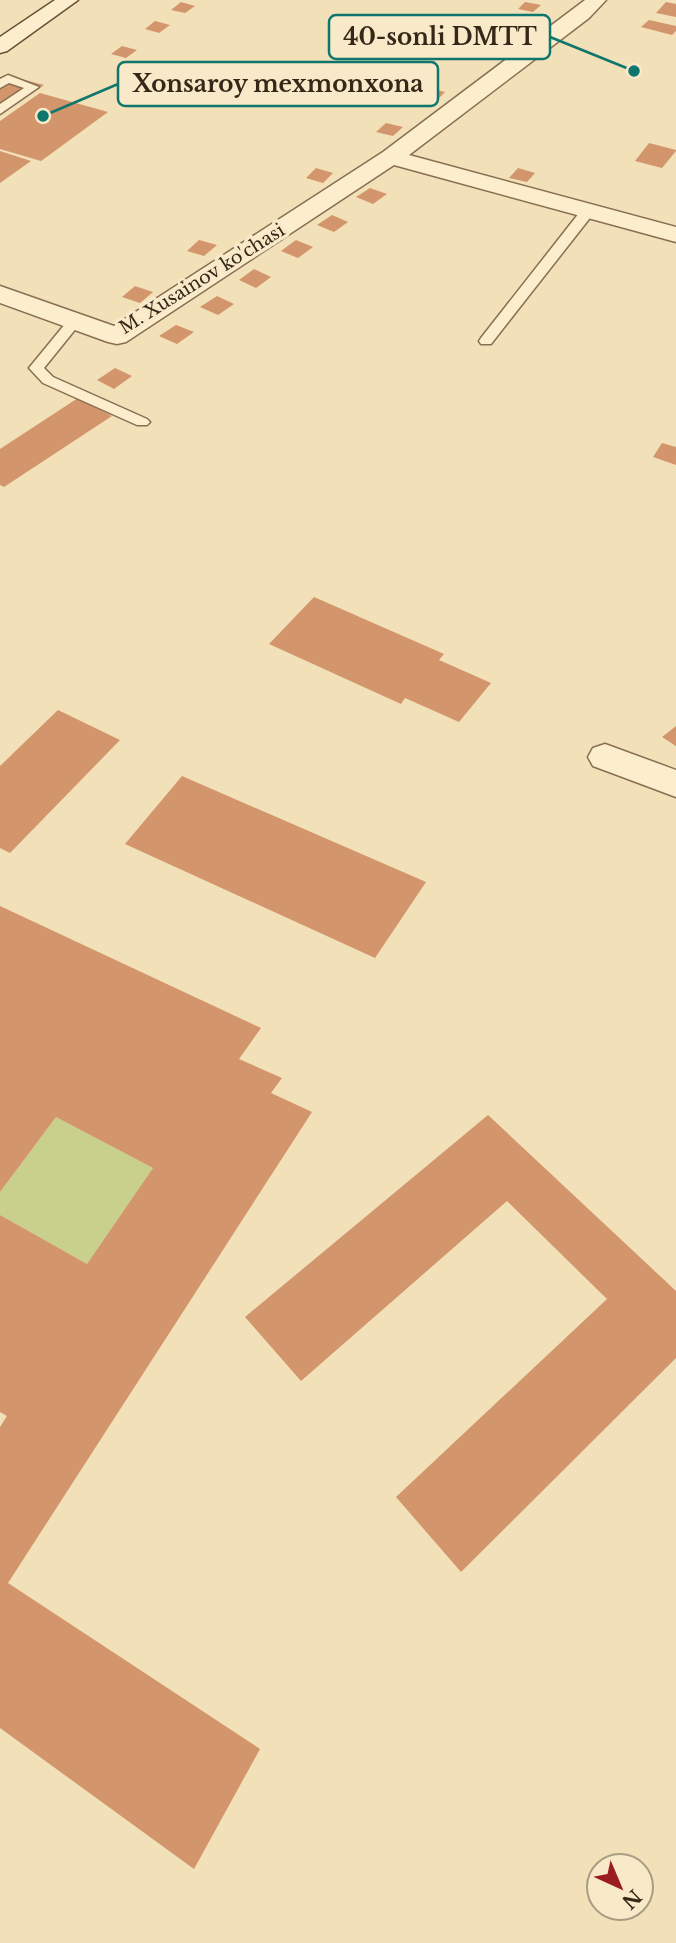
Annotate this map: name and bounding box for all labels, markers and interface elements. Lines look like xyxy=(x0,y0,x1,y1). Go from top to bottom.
callout: 40-sonli DMTT xyxy=(329,15,550,59)
text: 40-sonli DMTT xyxy=(343,23,537,51)
callout: Xonsaroy mexmonxona xyxy=(118,62,438,106)
text: Xonsaroy mexmonxona xyxy=(131,70,424,98)
street label: M. Xusainov ko'chasi xyxy=(115,219,289,339)
north arrow xyxy=(585,1852,655,1922)
text: N xyxy=(617,1884,646,1913)

